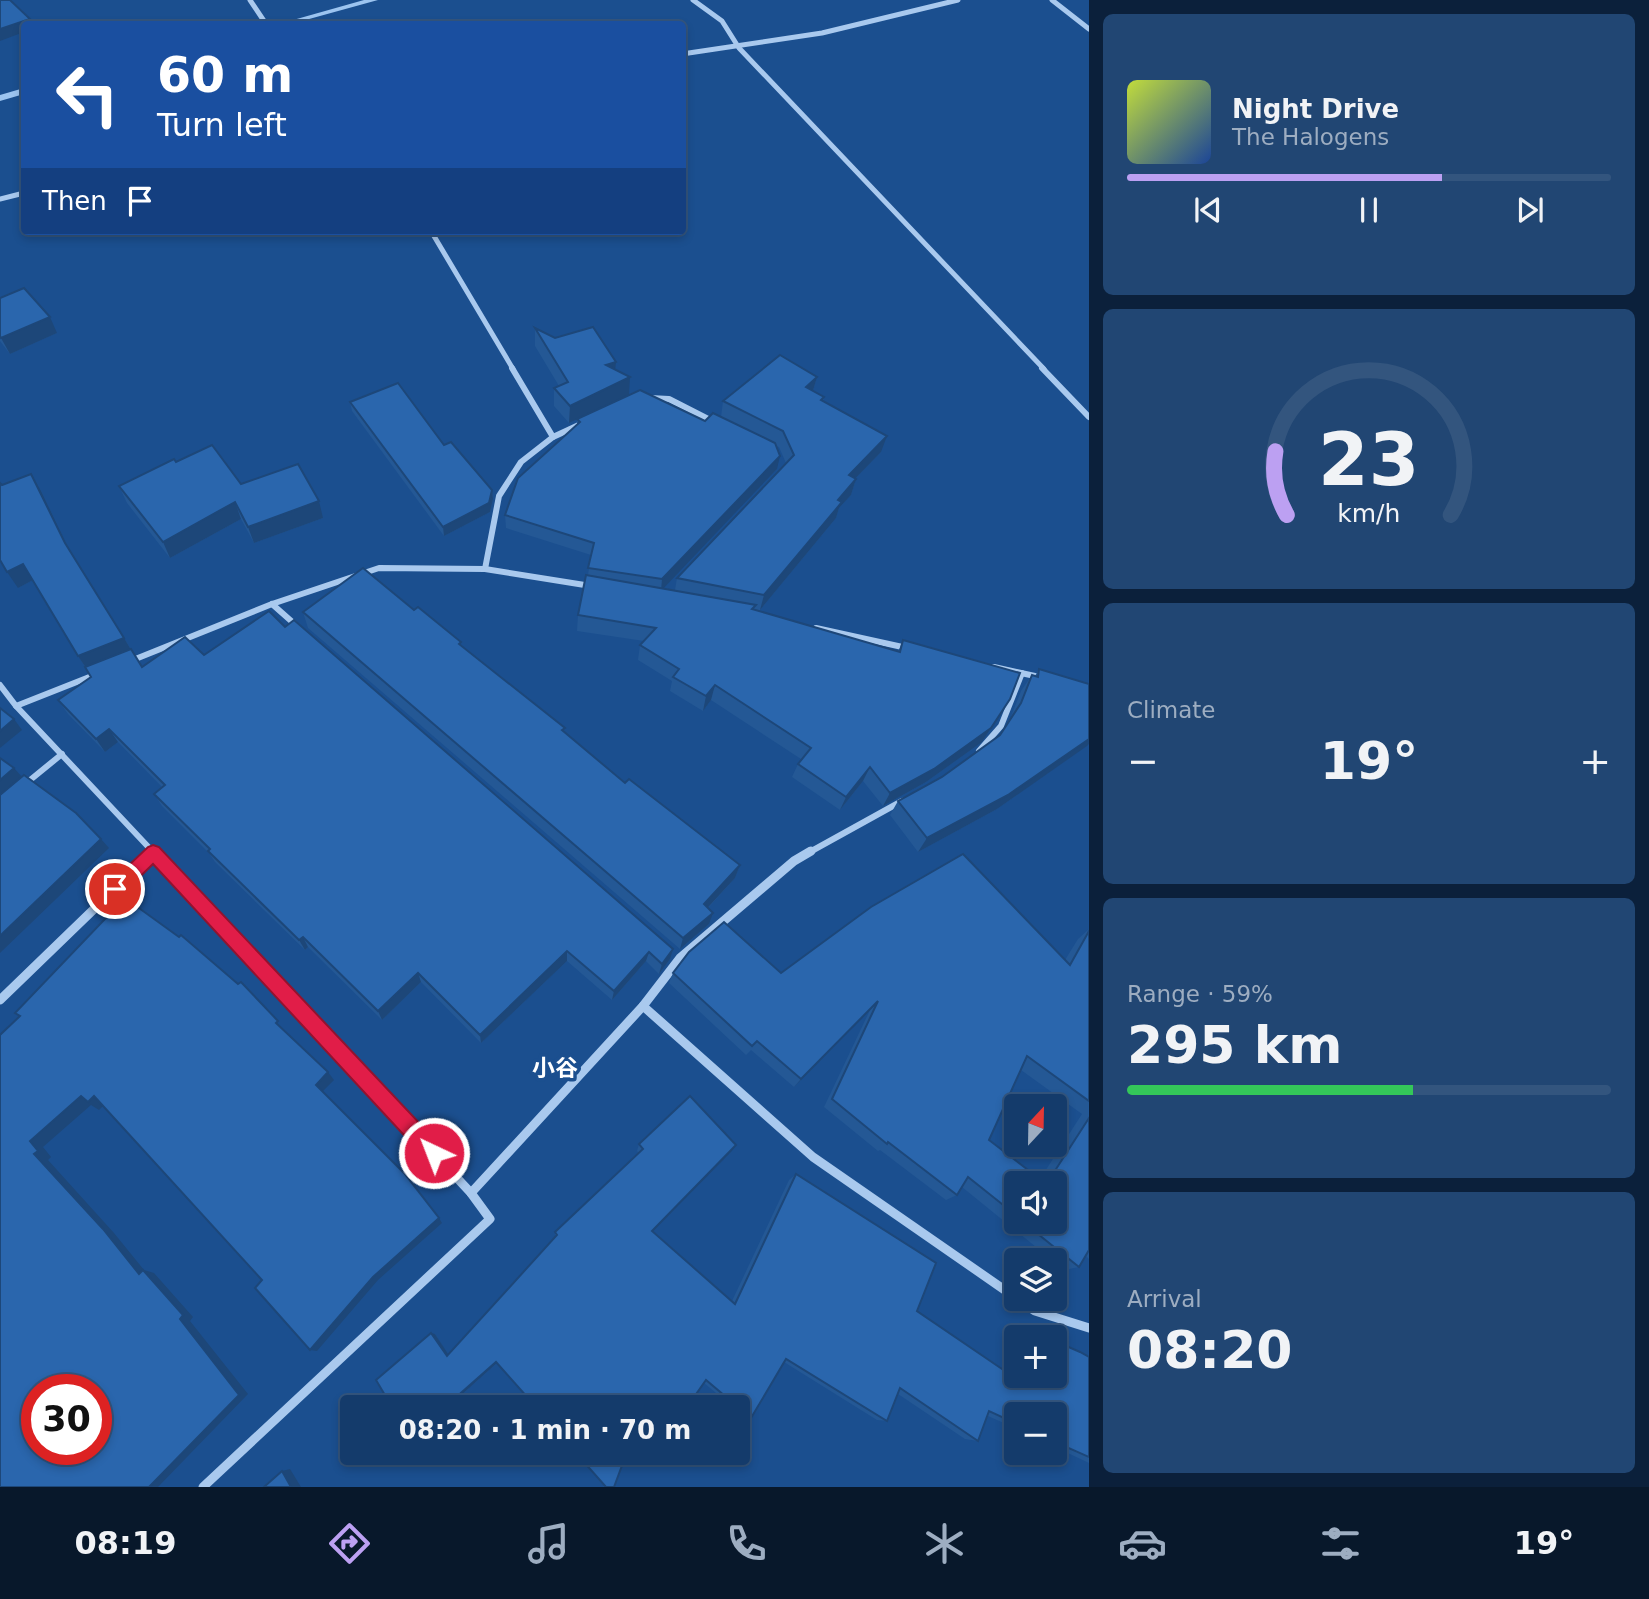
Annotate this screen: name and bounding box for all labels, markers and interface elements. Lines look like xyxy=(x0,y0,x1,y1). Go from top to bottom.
text: 60 m xyxy=(157,47,293,104)
icon: left xyxy=(42,49,133,140)
text: Night Drive xyxy=(1232,94,1399,124)
text: Turn left xyxy=(157,106,287,144)
text: The Halogens xyxy=(1232,124,1389,150)
icon: arrive xyxy=(121,182,159,220)
text: Then xyxy=(42,186,107,216)
icon: previous xyxy=(1189,191,1227,229)
icon: pause xyxy=(1350,191,1388,229)
icon: next xyxy=(1511,191,1549,229)
text: 23 xyxy=(1318,417,1420,502)
text: km/h xyxy=(1337,499,1401,528)
text: Climate xyxy=(1127,697,1216,723)
text: 19° xyxy=(1320,731,1418,791)
text: − xyxy=(1127,739,1159,783)
text: + xyxy=(1579,739,1611,783)
pin xyxy=(85,859,145,919)
icon: arrive xyxy=(96,870,134,908)
text: Range · 59% xyxy=(1127,981,1273,1007)
text: 295 km xyxy=(1127,1015,1342,1075)
district label: 小谷 xyxy=(532,1055,578,1081)
north arrow xyxy=(1004,1094,1068,1157)
map controls xyxy=(1004,1094,1067,1465)
position arrow xyxy=(397,1116,471,1190)
button: sound xyxy=(1004,1171,1067,1234)
button: layers xyxy=(1004,1248,1067,1311)
text: Arrival xyxy=(1127,1286,1202,1312)
text: 08:20 xyxy=(1127,1320,1293,1380)
button: + xyxy=(1004,1325,1067,1388)
speed limit sign: 30 xyxy=(21,1374,112,1465)
button: − xyxy=(1004,1402,1067,1465)
text: 08:20 · 1 min · 70 m xyxy=(399,1415,691,1445)
icon: directions xyxy=(325,1519,374,1568)
icon: music xyxy=(524,1519,573,1568)
icon: phone xyxy=(722,1519,771,1568)
icon: climate xyxy=(920,1519,969,1568)
icon: car xyxy=(1118,1519,1167,1568)
icon: filters xyxy=(1316,1519,1365,1568)
text: 08:19 xyxy=(75,1524,176,1562)
text: 19° xyxy=(1514,1524,1574,1562)

